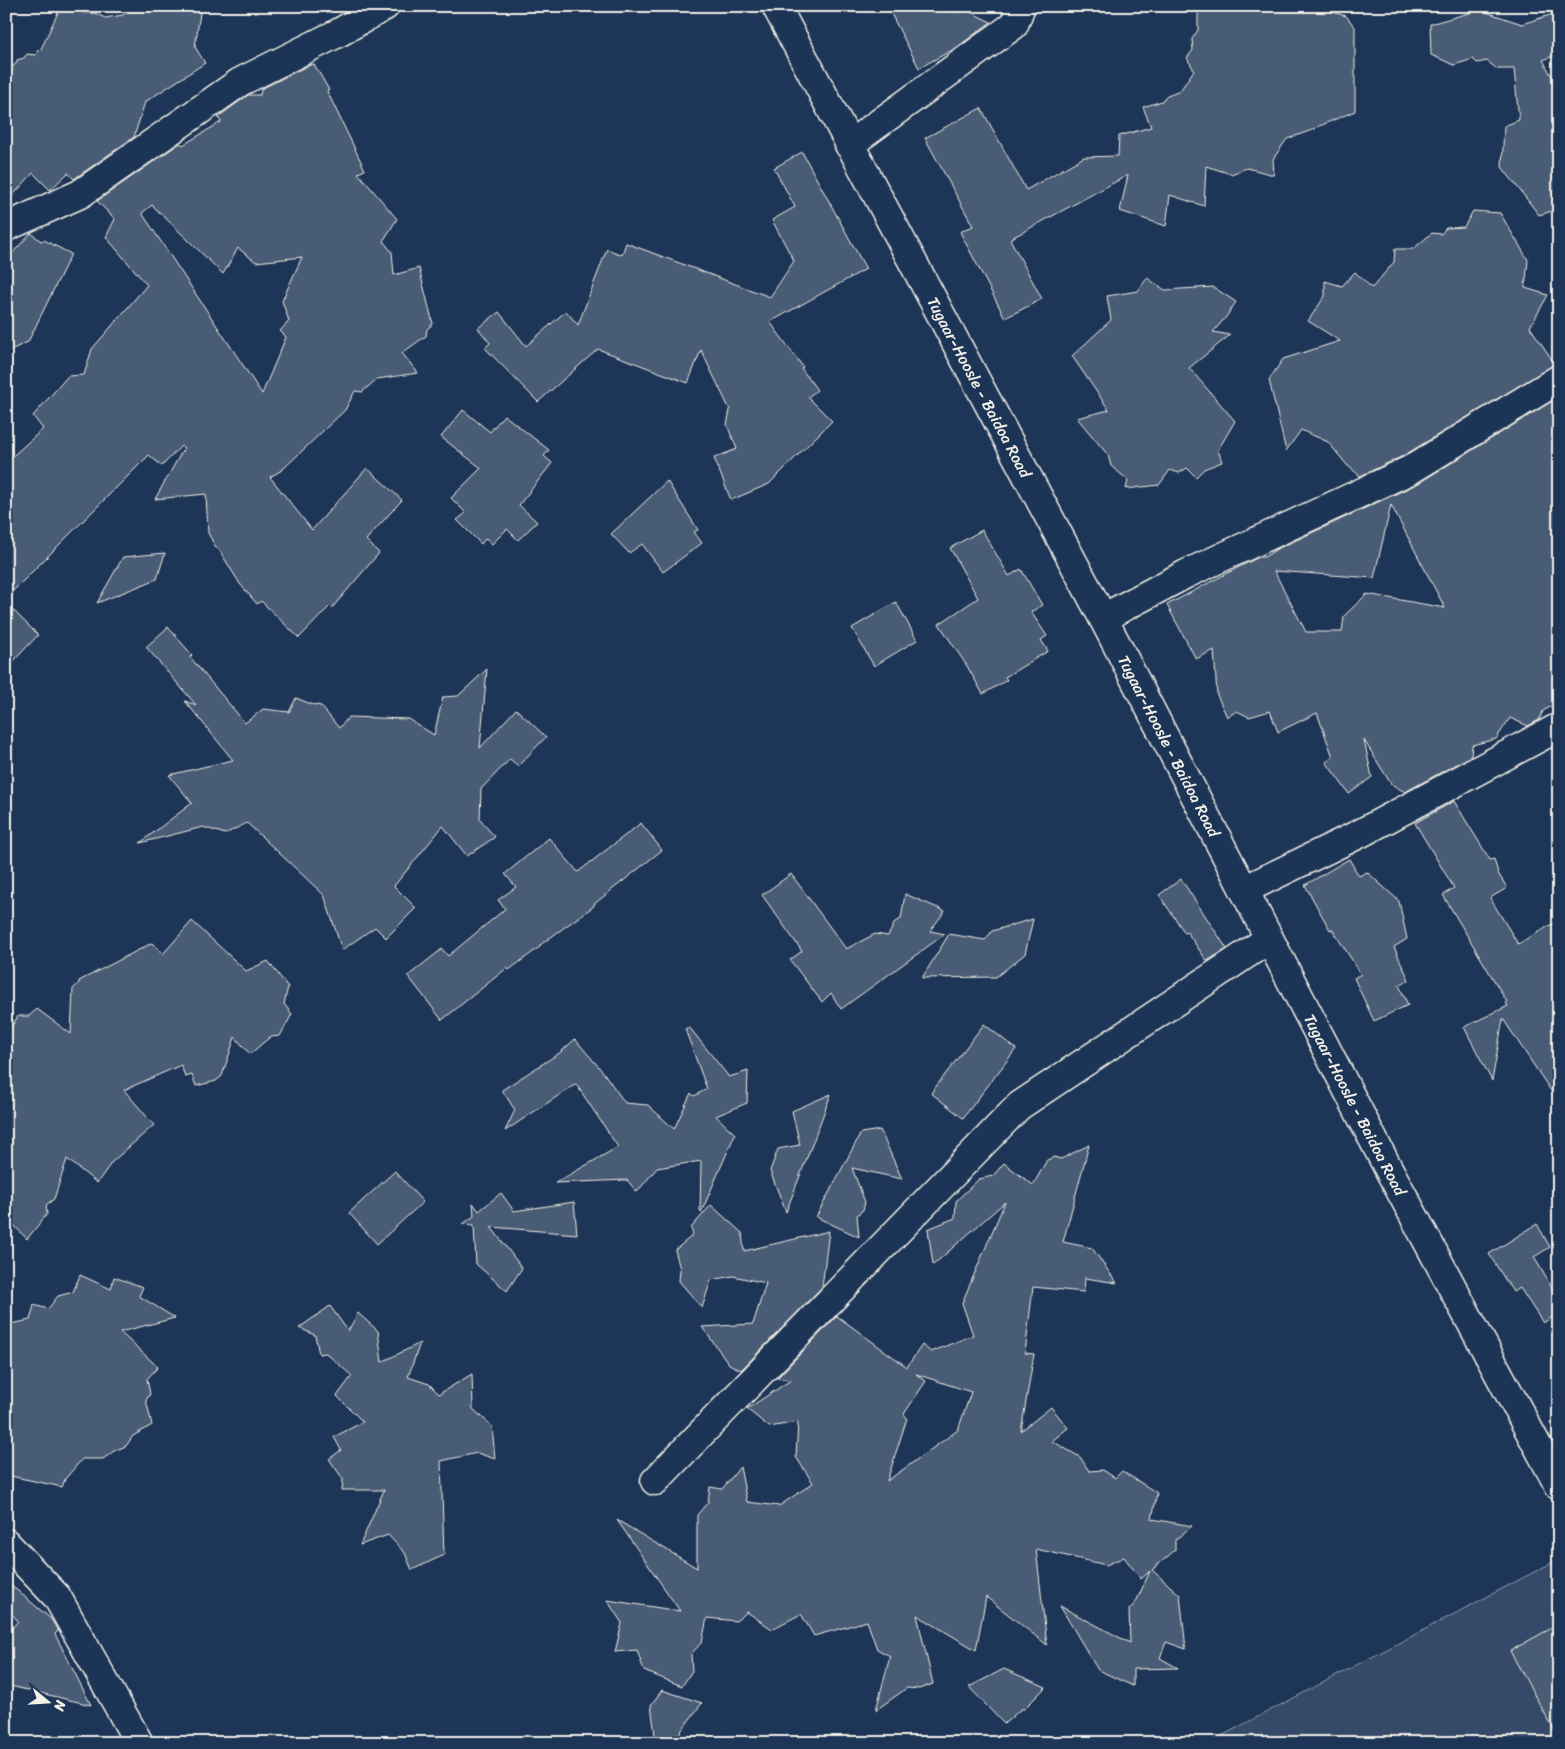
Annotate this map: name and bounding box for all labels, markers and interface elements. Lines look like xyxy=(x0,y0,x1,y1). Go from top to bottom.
street label: Tugaar-Hoosle - Baidoa Road xyxy=(919,291,1041,484)
street label: Tugaar-Hoosle - Baidoa Road xyxy=(1110,650,1229,844)
street label: Tugaar-Hoosle - Baidoa Road xyxy=(1296,1008,1416,1202)
north arrow xyxy=(22,1676,72,1726)
text: N xyxy=(46,1696,74,1715)

